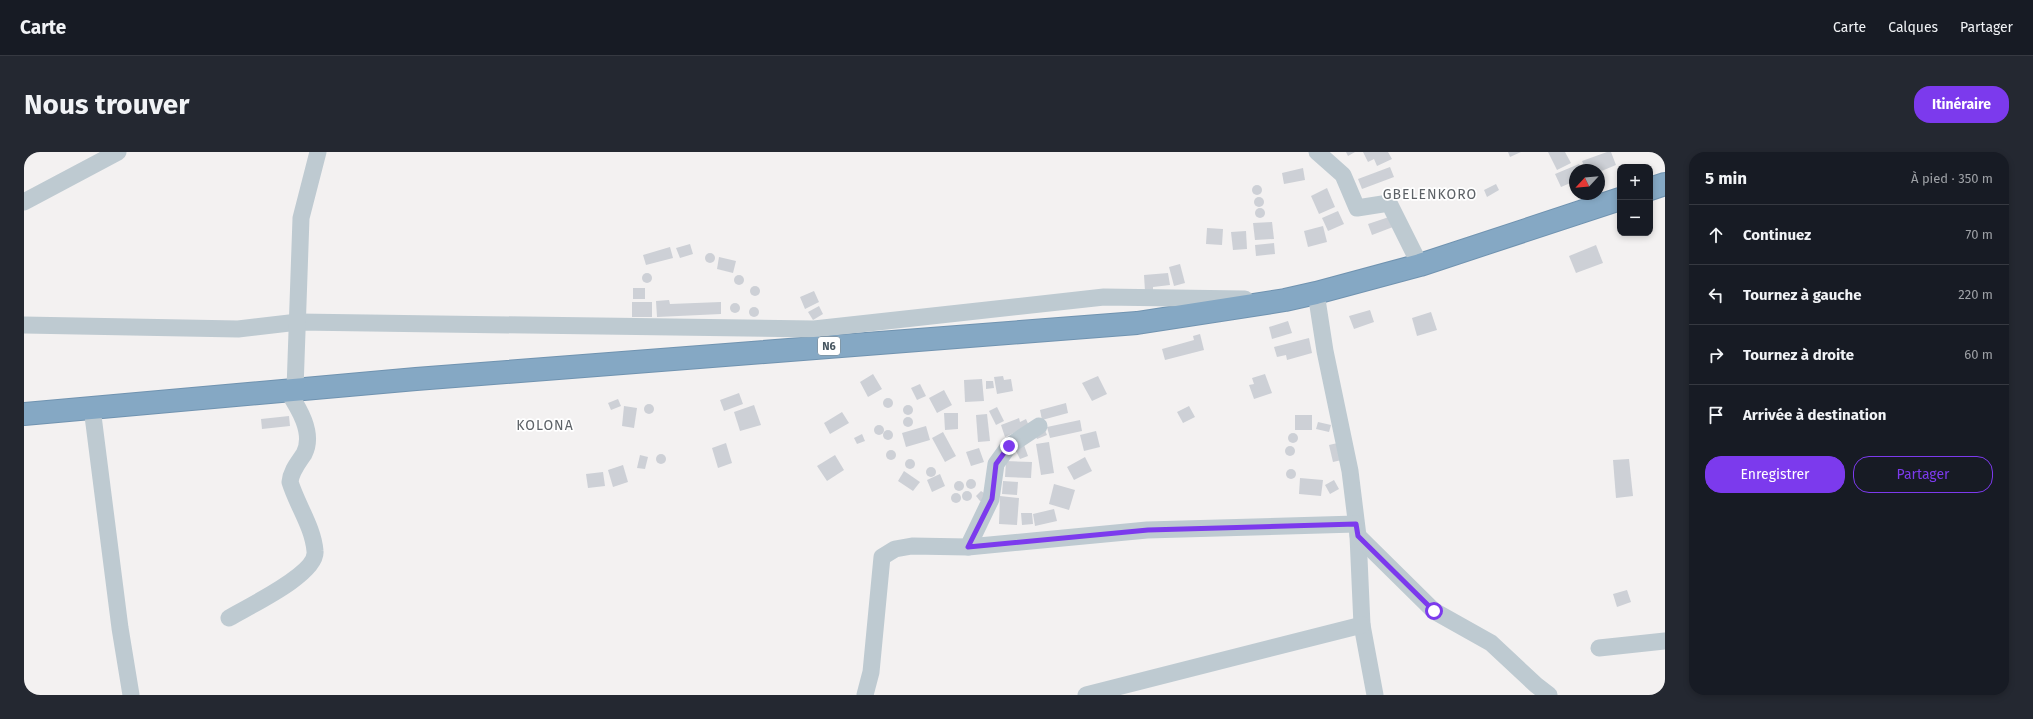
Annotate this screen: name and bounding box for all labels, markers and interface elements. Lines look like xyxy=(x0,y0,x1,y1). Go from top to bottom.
text: Carte xyxy=(20,16,66,39)
text: Carte xyxy=(1833,19,1866,36)
text: Calques xyxy=(1888,19,1938,36)
text: Partager xyxy=(1960,19,2013,36)
button: Itinéraire xyxy=(1914,86,2009,123)
text: Nous trouver xyxy=(24,88,189,121)
north arrow xyxy=(1569,164,1605,200)
map controls xyxy=(1617,164,1653,236)
button: + xyxy=(1617,164,1653,200)
text: 5 min xyxy=(1705,168,1747,189)
text: À pied · 350 m xyxy=(1911,171,1993,186)
district label: GBELENKORO xyxy=(1383,186,1477,203)
button: − xyxy=(1617,200,1653,236)
icon: ahead xyxy=(1705,224,1727,246)
text: Continuez xyxy=(1743,226,1811,244)
text: 70 m xyxy=(1966,227,1993,242)
icon: left xyxy=(1705,284,1727,306)
text: Tournez à gauche xyxy=(1743,286,1862,304)
text: 220 m xyxy=(1958,287,1993,302)
road number: N6 xyxy=(818,337,840,355)
icon: right xyxy=(1705,344,1727,366)
text: Tournez à droite xyxy=(1743,346,1854,364)
text: 60 m xyxy=(1964,347,1993,362)
icon: arrive xyxy=(1705,404,1727,426)
text: Arrivée à destination xyxy=(1743,406,1886,424)
district label: KOLONA xyxy=(516,417,574,434)
route end xyxy=(1000,437,1018,455)
button: Enregistrer xyxy=(1705,456,1845,493)
button: Partager xyxy=(1853,456,1993,493)
route start xyxy=(1425,602,1443,620)

